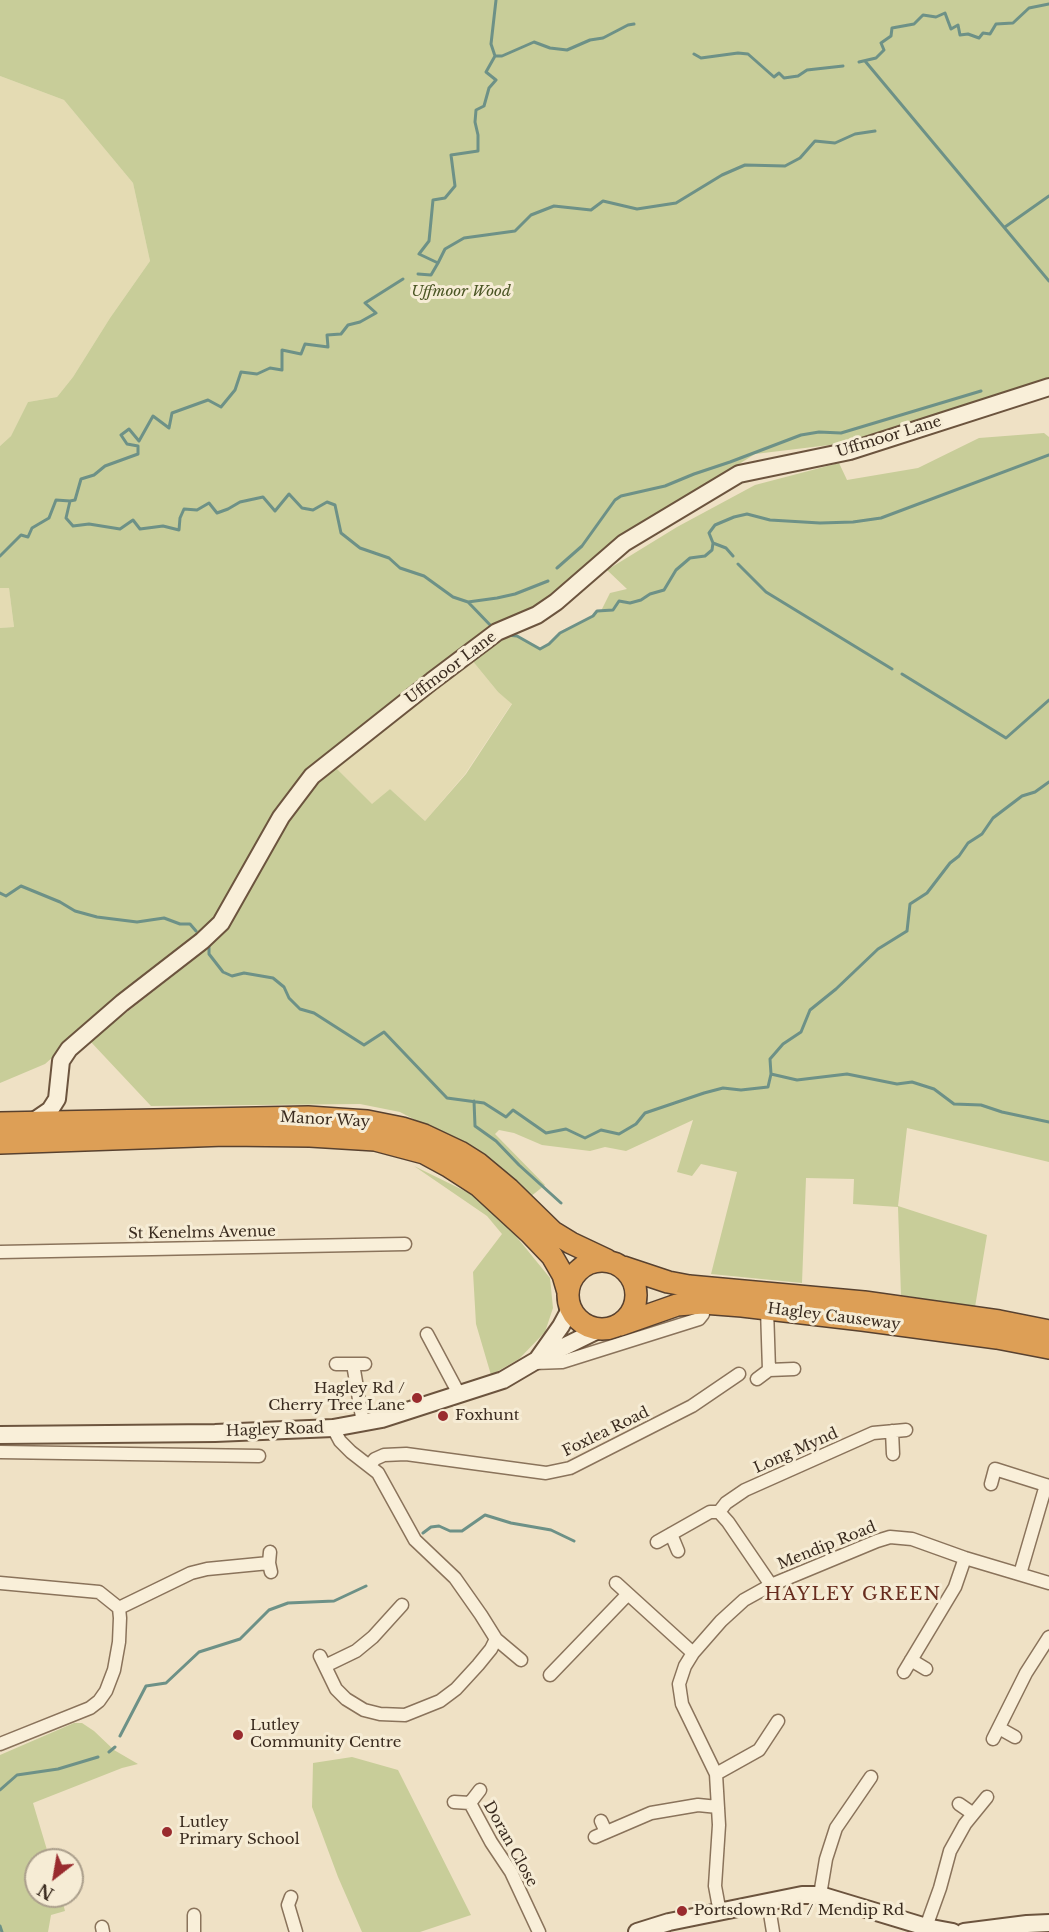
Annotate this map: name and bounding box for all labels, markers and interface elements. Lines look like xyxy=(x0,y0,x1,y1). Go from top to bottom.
park label: Uffmoor Wood xyxy=(411,283,511,301)
street label: Uffmoor Lane xyxy=(834,412,944,462)
street label: Uffmoor Lane xyxy=(402,628,500,708)
street label: Manor Way xyxy=(280,1109,370,1131)
street label: St Kenelms Avenue xyxy=(128,1223,276,1243)
street label: Hagley Causeway xyxy=(766,1300,902,1334)
place label: Hagley Rd / Cherry Tree Lane xyxy=(268,1380,405,1415)
marker: Hagley Rd / Cherry Tree Lane xyxy=(410,1391,424,1405)
street label: Foxlea Road xyxy=(560,1403,652,1461)
place label: Foxhunt xyxy=(455,1407,519,1425)
marker: Foxhunt xyxy=(436,1409,450,1423)
street label: Hagley Road xyxy=(226,1419,324,1441)
street label: Long Mynd xyxy=(751,1424,841,1478)
street label: Mendip Road xyxy=(775,1518,879,1574)
district label: HAYLEY GREEN xyxy=(764,1584,942,1606)
place label: Lutley Community Centre xyxy=(250,1717,401,1752)
marker: Lutley Community Centre xyxy=(231,1728,245,1742)
street label: Doran Close xyxy=(479,1798,541,1890)
place label: Lutley Primary School xyxy=(179,1814,300,1849)
marker: Lutley Primary School xyxy=(160,1825,174,1839)
north arrow xyxy=(24,1848,84,1908)
text: N xyxy=(34,1879,57,1904)
place label: Portsdown Rd / Mendip Rd xyxy=(694,1902,904,1920)
marker: Portsdown Rd / Mendip Rd xyxy=(675,1904,689,1918)

